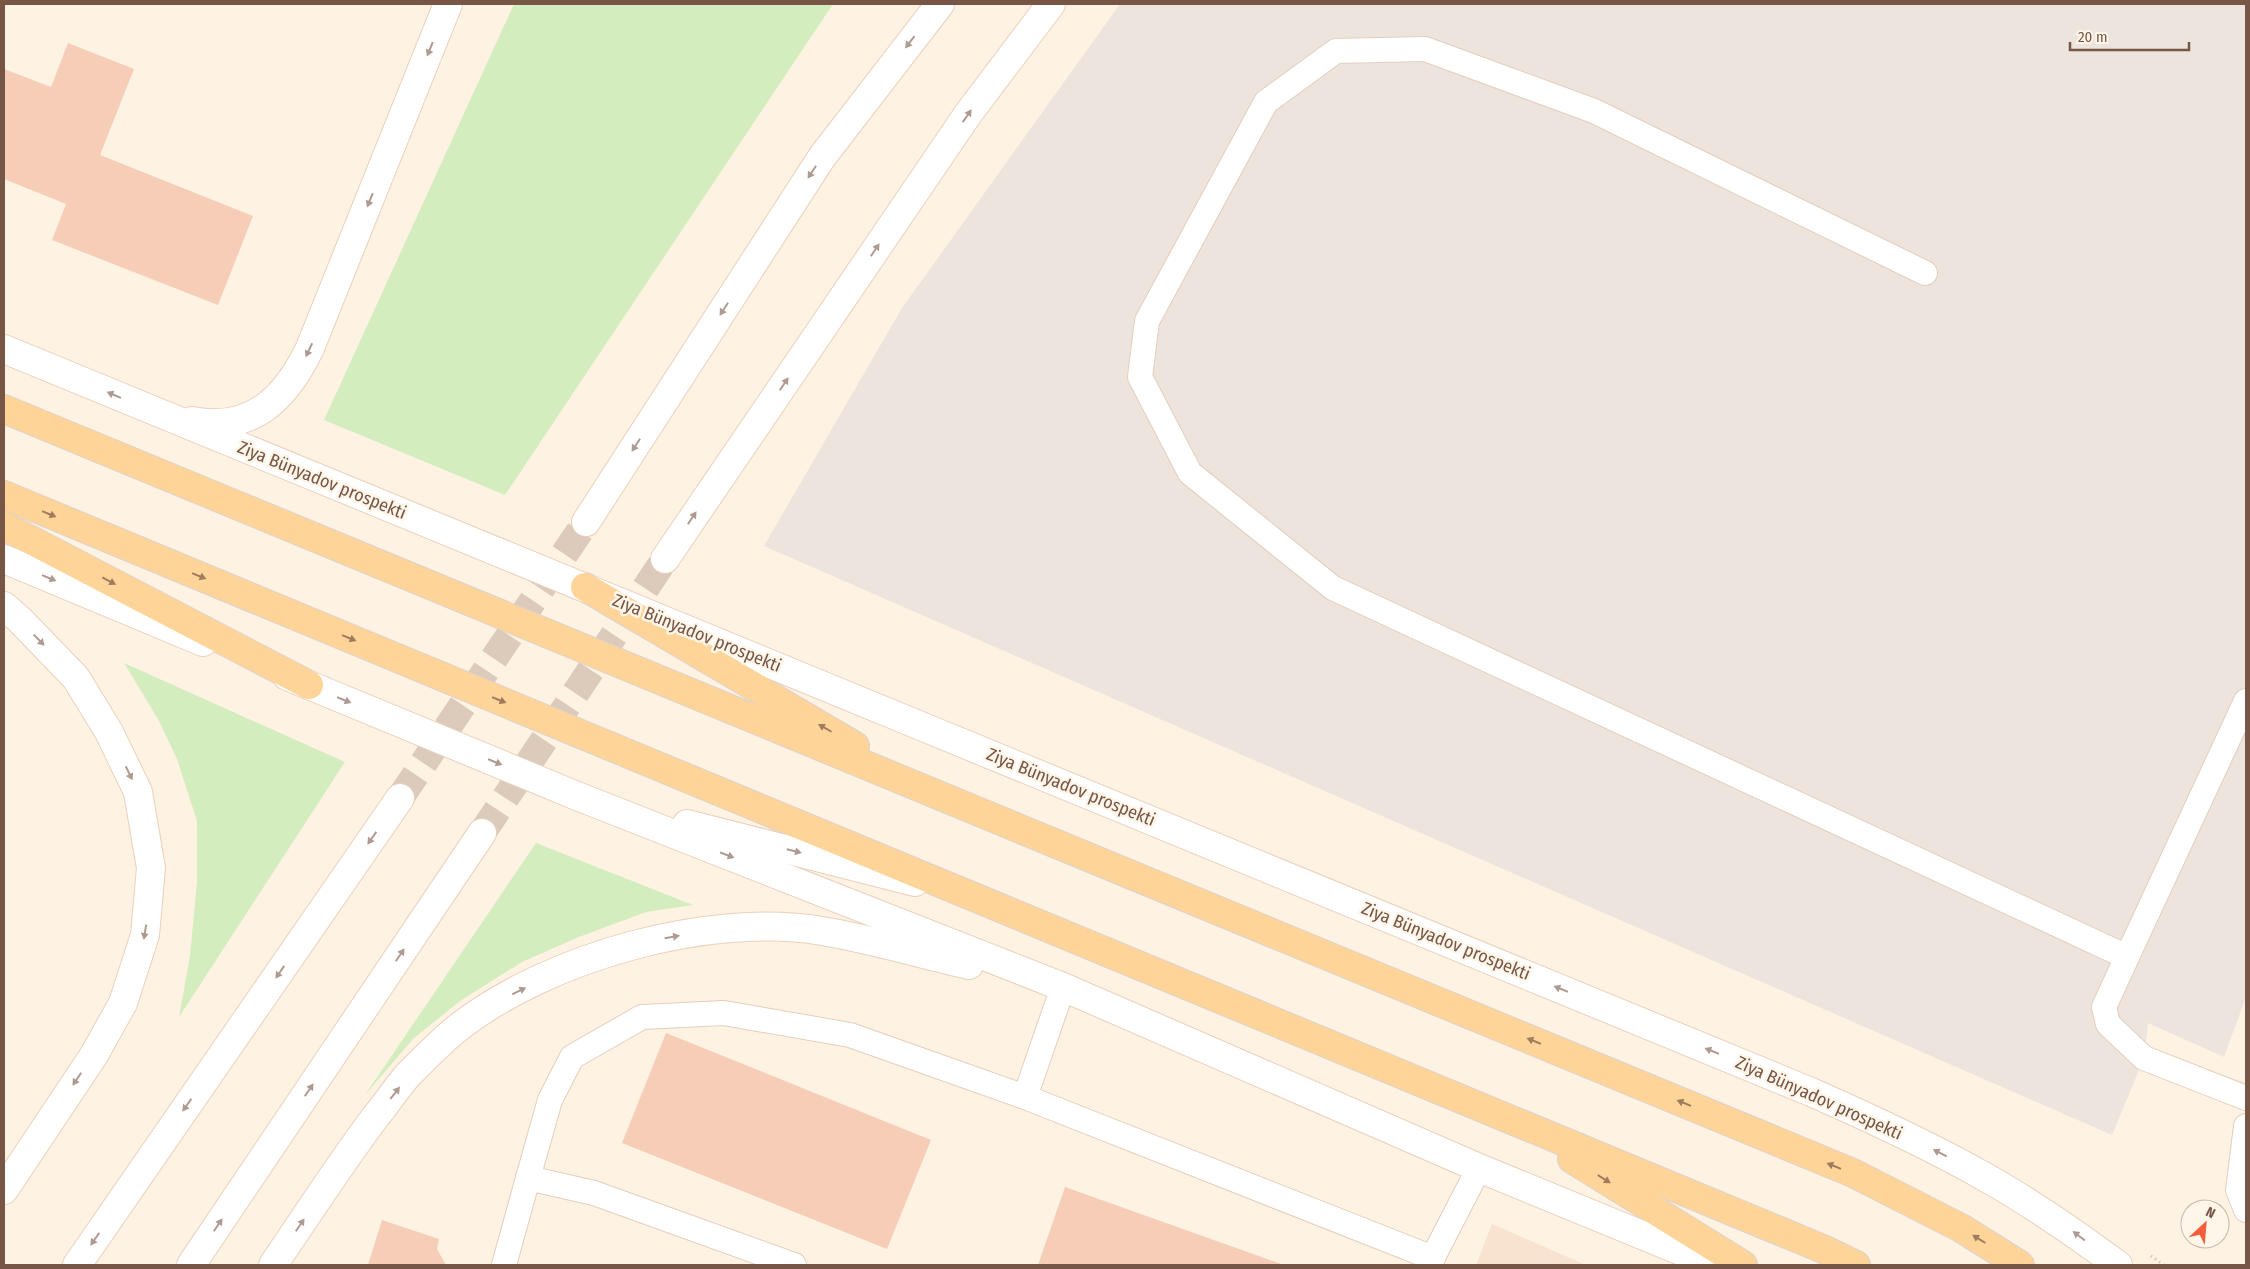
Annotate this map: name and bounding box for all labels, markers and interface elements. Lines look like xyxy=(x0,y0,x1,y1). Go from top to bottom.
scale bar xyxy=(2070,20,2189,52)
text: 20 m xyxy=(2078,28,2108,46)
one-way arrow xyxy=(905,35,915,49)
one-way arrow xyxy=(426,42,434,57)
one-way arrow xyxy=(962,109,972,123)
one-way arrow xyxy=(807,165,817,179)
one-way arrow xyxy=(365,193,373,207)
one-way arrow xyxy=(871,243,880,257)
one-way arrow xyxy=(719,302,729,315)
one-way arrow xyxy=(304,343,312,357)
one-way arrow xyxy=(779,377,789,391)
one-way arrow xyxy=(107,390,121,398)
street label: Ziya Bünyadov prospekti xyxy=(234,436,410,524)
one-way arrow xyxy=(631,438,641,452)
one-way arrow xyxy=(42,510,56,518)
one-way arrow xyxy=(687,511,697,525)
one-way arrow xyxy=(192,572,207,580)
one-way arrow xyxy=(42,574,56,582)
one-way arrow xyxy=(102,577,116,585)
street label: Ziya Bünyadov prospekti xyxy=(609,589,785,677)
one-way arrow xyxy=(33,633,45,645)
one-way arrow xyxy=(342,634,357,642)
one-way arrow xyxy=(337,697,352,704)
one-way arrow xyxy=(492,697,506,705)
one-way arrow xyxy=(819,724,832,733)
street label: Ziya Bünyadov prospekti xyxy=(983,743,1159,831)
one-way arrow xyxy=(488,759,502,767)
one-way arrow xyxy=(125,766,133,781)
one-way arrow xyxy=(367,831,377,845)
one-way arrow xyxy=(786,847,801,855)
one-way arrow xyxy=(720,851,735,859)
street label: Ziya Bünyadov prospekti xyxy=(1358,897,1534,985)
one-way arrow xyxy=(140,925,148,941)
one-way arrow xyxy=(664,933,680,941)
one-way arrow xyxy=(395,948,405,962)
one-way arrow xyxy=(275,965,285,979)
one-way arrow xyxy=(1554,985,1569,992)
one-way arrow xyxy=(512,986,527,995)
one-way arrow xyxy=(1527,1037,1541,1045)
one-way arrow xyxy=(1704,1047,1719,1055)
street label: Ziya Bünyadov prospekti xyxy=(1732,1051,1906,1145)
one-way arrow xyxy=(73,1072,82,1086)
one-way arrow xyxy=(304,1083,314,1097)
one-way arrow xyxy=(389,1087,400,1100)
one-way arrow xyxy=(182,1099,192,1112)
one-way arrow xyxy=(1677,1099,1691,1107)
one-way arrow xyxy=(1932,1149,1947,1157)
one-way arrow xyxy=(1827,1161,1841,1169)
one-way arrow xyxy=(1597,1174,1610,1183)
north arrow xyxy=(2180,1199,2230,1249)
text: N xyxy=(2203,1203,2218,1222)
one-way arrow xyxy=(213,1218,223,1232)
one-way arrow xyxy=(296,1218,305,1232)
one-way arrow xyxy=(2072,1231,2086,1241)
one-way arrow xyxy=(90,1232,100,1246)
one-way arrow xyxy=(1972,1235,1985,1244)

